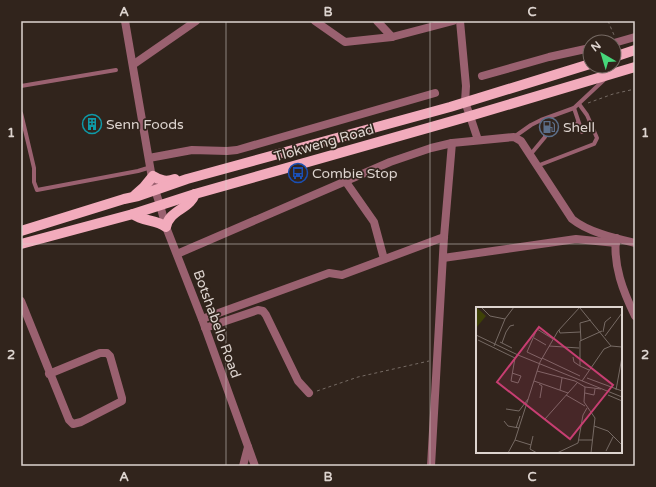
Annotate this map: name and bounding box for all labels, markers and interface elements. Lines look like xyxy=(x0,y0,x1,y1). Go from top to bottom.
text: A xyxy=(119,4,129,20)
text: B xyxy=(323,4,333,20)
text: C xyxy=(527,4,537,20)
north arrow xyxy=(582,34,622,74)
text: N xyxy=(589,39,604,54)
building icon: Senn Foods xyxy=(81,113,103,135)
place label: Senn Foods xyxy=(106,116,184,133)
fuel station icon: Shell xyxy=(538,116,560,138)
place label: Shell xyxy=(563,119,595,136)
street label: Tlokweng Road xyxy=(272,121,376,165)
text: 1 xyxy=(7,125,15,141)
text: 1 xyxy=(641,125,649,141)
bus stop icon: Combie Stop xyxy=(287,162,309,184)
place label: Combie Stop xyxy=(312,165,398,182)
street label: Botshabelo Road xyxy=(189,267,245,381)
inset map xyxy=(476,307,622,453)
text: 2 xyxy=(7,347,15,363)
text: 2 xyxy=(641,347,649,363)
text: A xyxy=(119,469,129,485)
text: B xyxy=(323,469,333,485)
text: C xyxy=(527,469,537,485)

